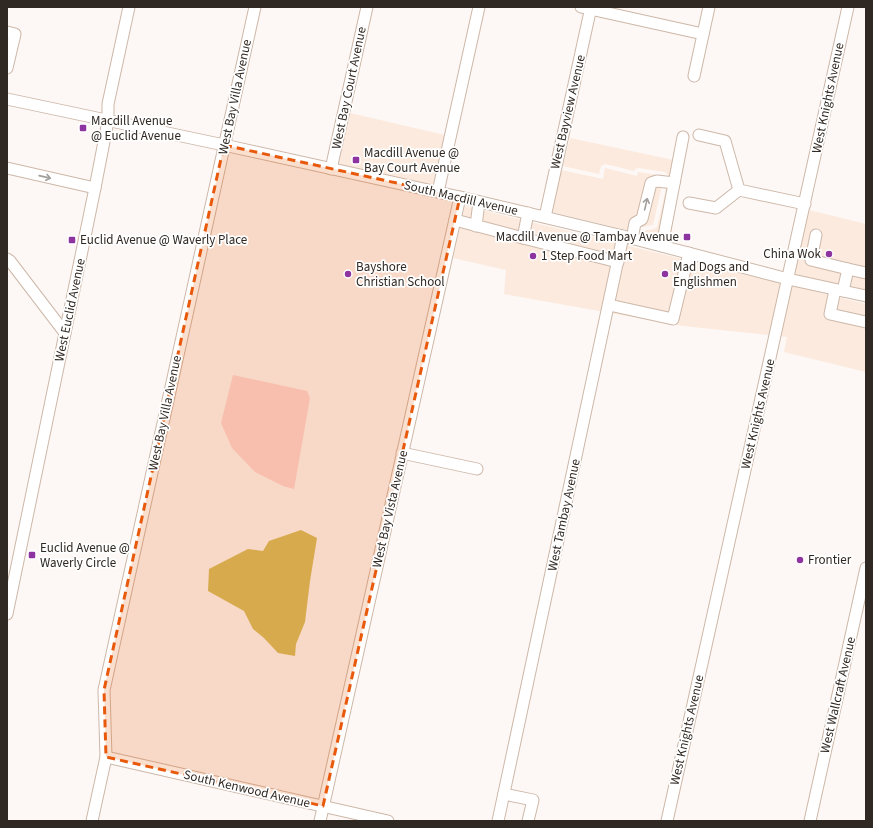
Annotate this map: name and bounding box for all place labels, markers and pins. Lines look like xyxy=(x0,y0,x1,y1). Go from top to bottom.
place label: Macdill Avenue @ Euclid Avenue xyxy=(91,112,181,145)
marker: Macdill Avenue @ Euclid Avenue xyxy=(78,123,88,133)
place label: Macdill Avenue @ Bay Court Avenue xyxy=(364,144,460,177)
marker: Macdill Avenue @ Bay Court Avenue xyxy=(351,155,361,165)
place label: Macdill Avenue @ Tambay Avenue xyxy=(496,228,679,246)
place label: Euclid Avenue @ Waverly Place xyxy=(80,231,247,249)
marker: Macdill Avenue @ Tambay Avenue xyxy=(682,232,692,242)
marker: Euclid Avenue @ Waverly Place xyxy=(67,235,77,245)
place label: China Wok xyxy=(763,245,822,263)
place label: 1 Step Food Mart xyxy=(541,247,633,265)
marker: China Wok xyxy=(824,249,834,259)
marker: 1 Step Food Mart xyxy=(528,251,538,261)
place label: Bayshore Christian School xyxy=(356,258,445,291)
place label: Mad Dogs and Englishmen xyxy=(673,258,749,291)
marker: Bayshore Christian School xyxy=(343,269,353,279)
marker: Mad Dogs and Englishmen xyxy=(660,269,670,279)
place label: Euclid Avenue @ Waverly Circle xyxy=(40,539,130,572)
marker: Euclid Avenue @ Waverly Circle xyxy=(27,550,37,560)
place label: Frontier xyxy=(808,551,852,569)
marker: Frontier xyxy=(795,555,805,565)

